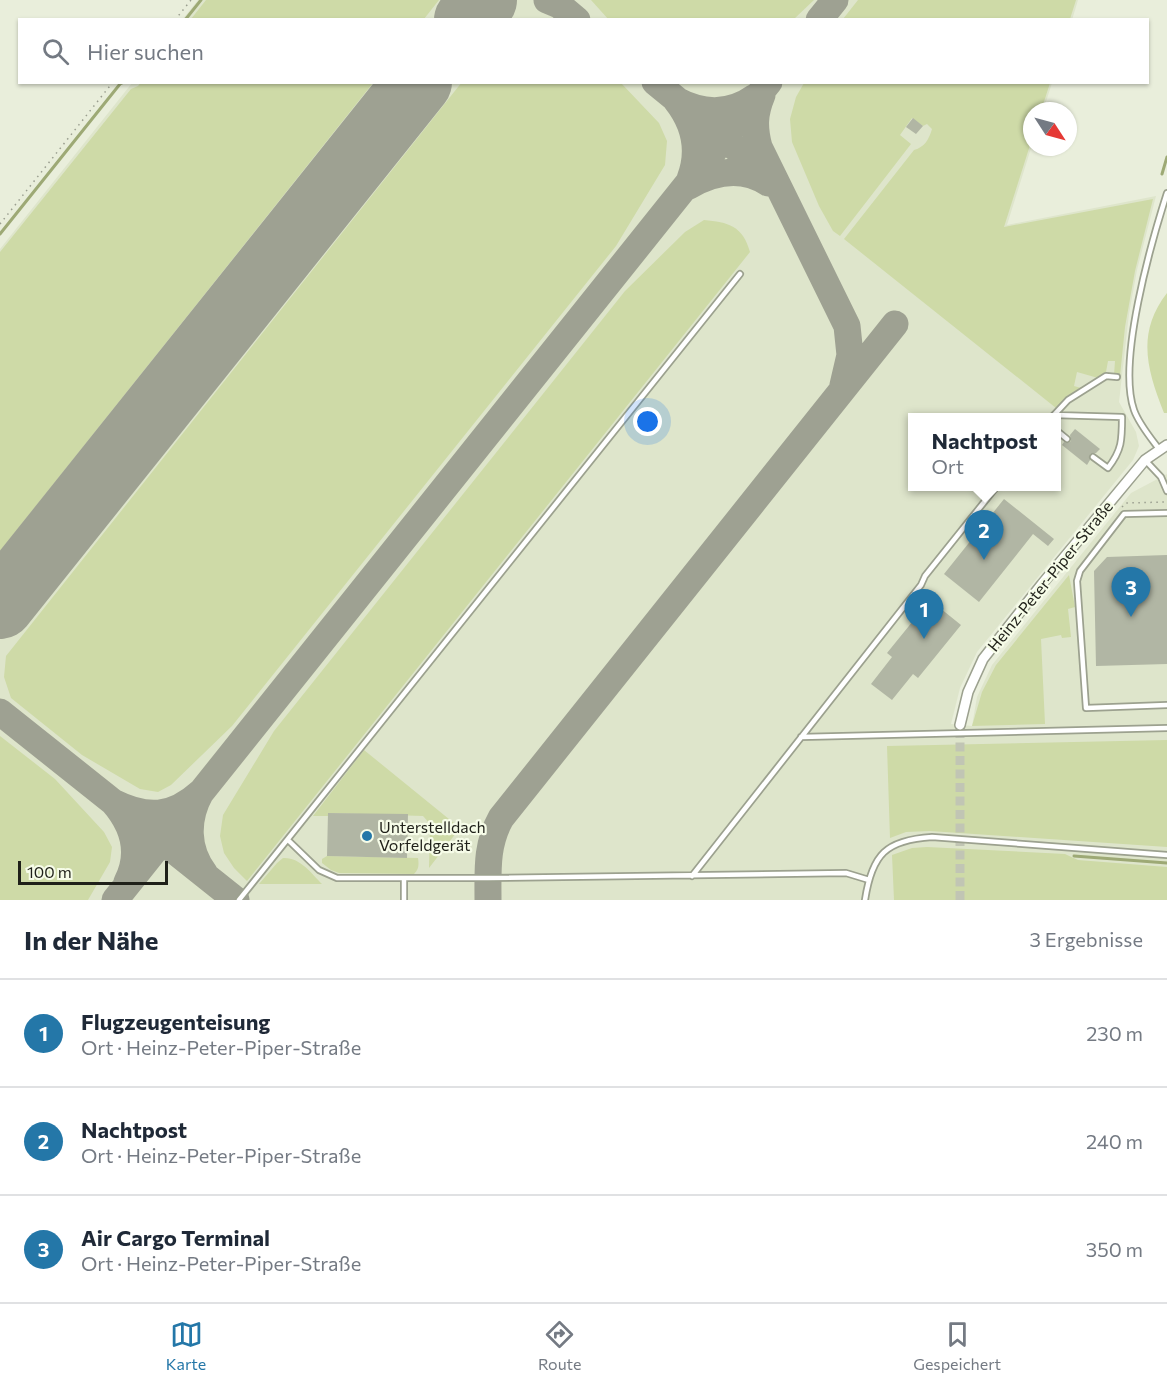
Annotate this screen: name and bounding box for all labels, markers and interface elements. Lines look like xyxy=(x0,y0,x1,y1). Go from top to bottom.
search box xyxy=(18,18,1149,84)
icon: search xyxy=(39,35,72,68)
text: Hier suchen xyxy=(87,38,204,65)
north arrow xyxy=(1023,102,1077,156)
your location xyxy=(633,407,662,436)
popup xyxy=(908,413,1061,491)
text: Nachtpost xyxy=(931,427,1038,454)
text: Ort xyxy=(931,454,964,478)
street label: Heinz-Peter-Piper-Straße xyxy=(983,497,1116,655)
pin: 2 xyxy=(964,510,1004,560)
pin: 3 xyxy=(1112,568,1150,617)
pin: 1 xyxy=(904,590,944,639)
place label: Unterstelldach Vorfeldgerät xyxy=(379,817,486,854)
marker: Unterstelldach Vorfeldgerät xyxy=(360,829,374,843)
scale bar xyxy=(18,858,168,886)
text: 100 m xyxy=(27,862,72,881)
text: In der Nähe xyxy=(24,924,159,955)
text: 3 Ergebnisse xyxy=(1030,927,1143,951)
text: Flugzeugenteisung xyxy=(81,1008,270,1035)
text: 1 xyxy=(39,1021,48,1045)
text: 230 m xyxy=(1086,1021,1143,1045)
text: Ort · Heinz-Peter-Piper-Straße xyxy=(81,1035,361,1059)
text: Nachtpost xyxy=(81,1116,187,1143)
text: 2 xyxy=(38,1129,49,1153)
text: 240 m xyxy=(1086,1129,1143,1153)
text: Ort · Heinz-Peter-Piper-Straße xyxy=(81,1143,361,1167)
text: Air Cargo Terminal xyxy=(81,1224,270,1251)
text: 3 xyxy=(38,1237,49,1261)
text: 350 m xyxy=(1086,1237,1143,1261)
text: Ort · Heinz-Peter-Piper-Straße xyxy=(81,1251,361,1275)
tab: Karte xyxy=(166,1318,206,1373)
tab: Route xyxy=(538,1318,582,1373)
tab: Gespeichert xyxy=(913,1318,1001,1373)

